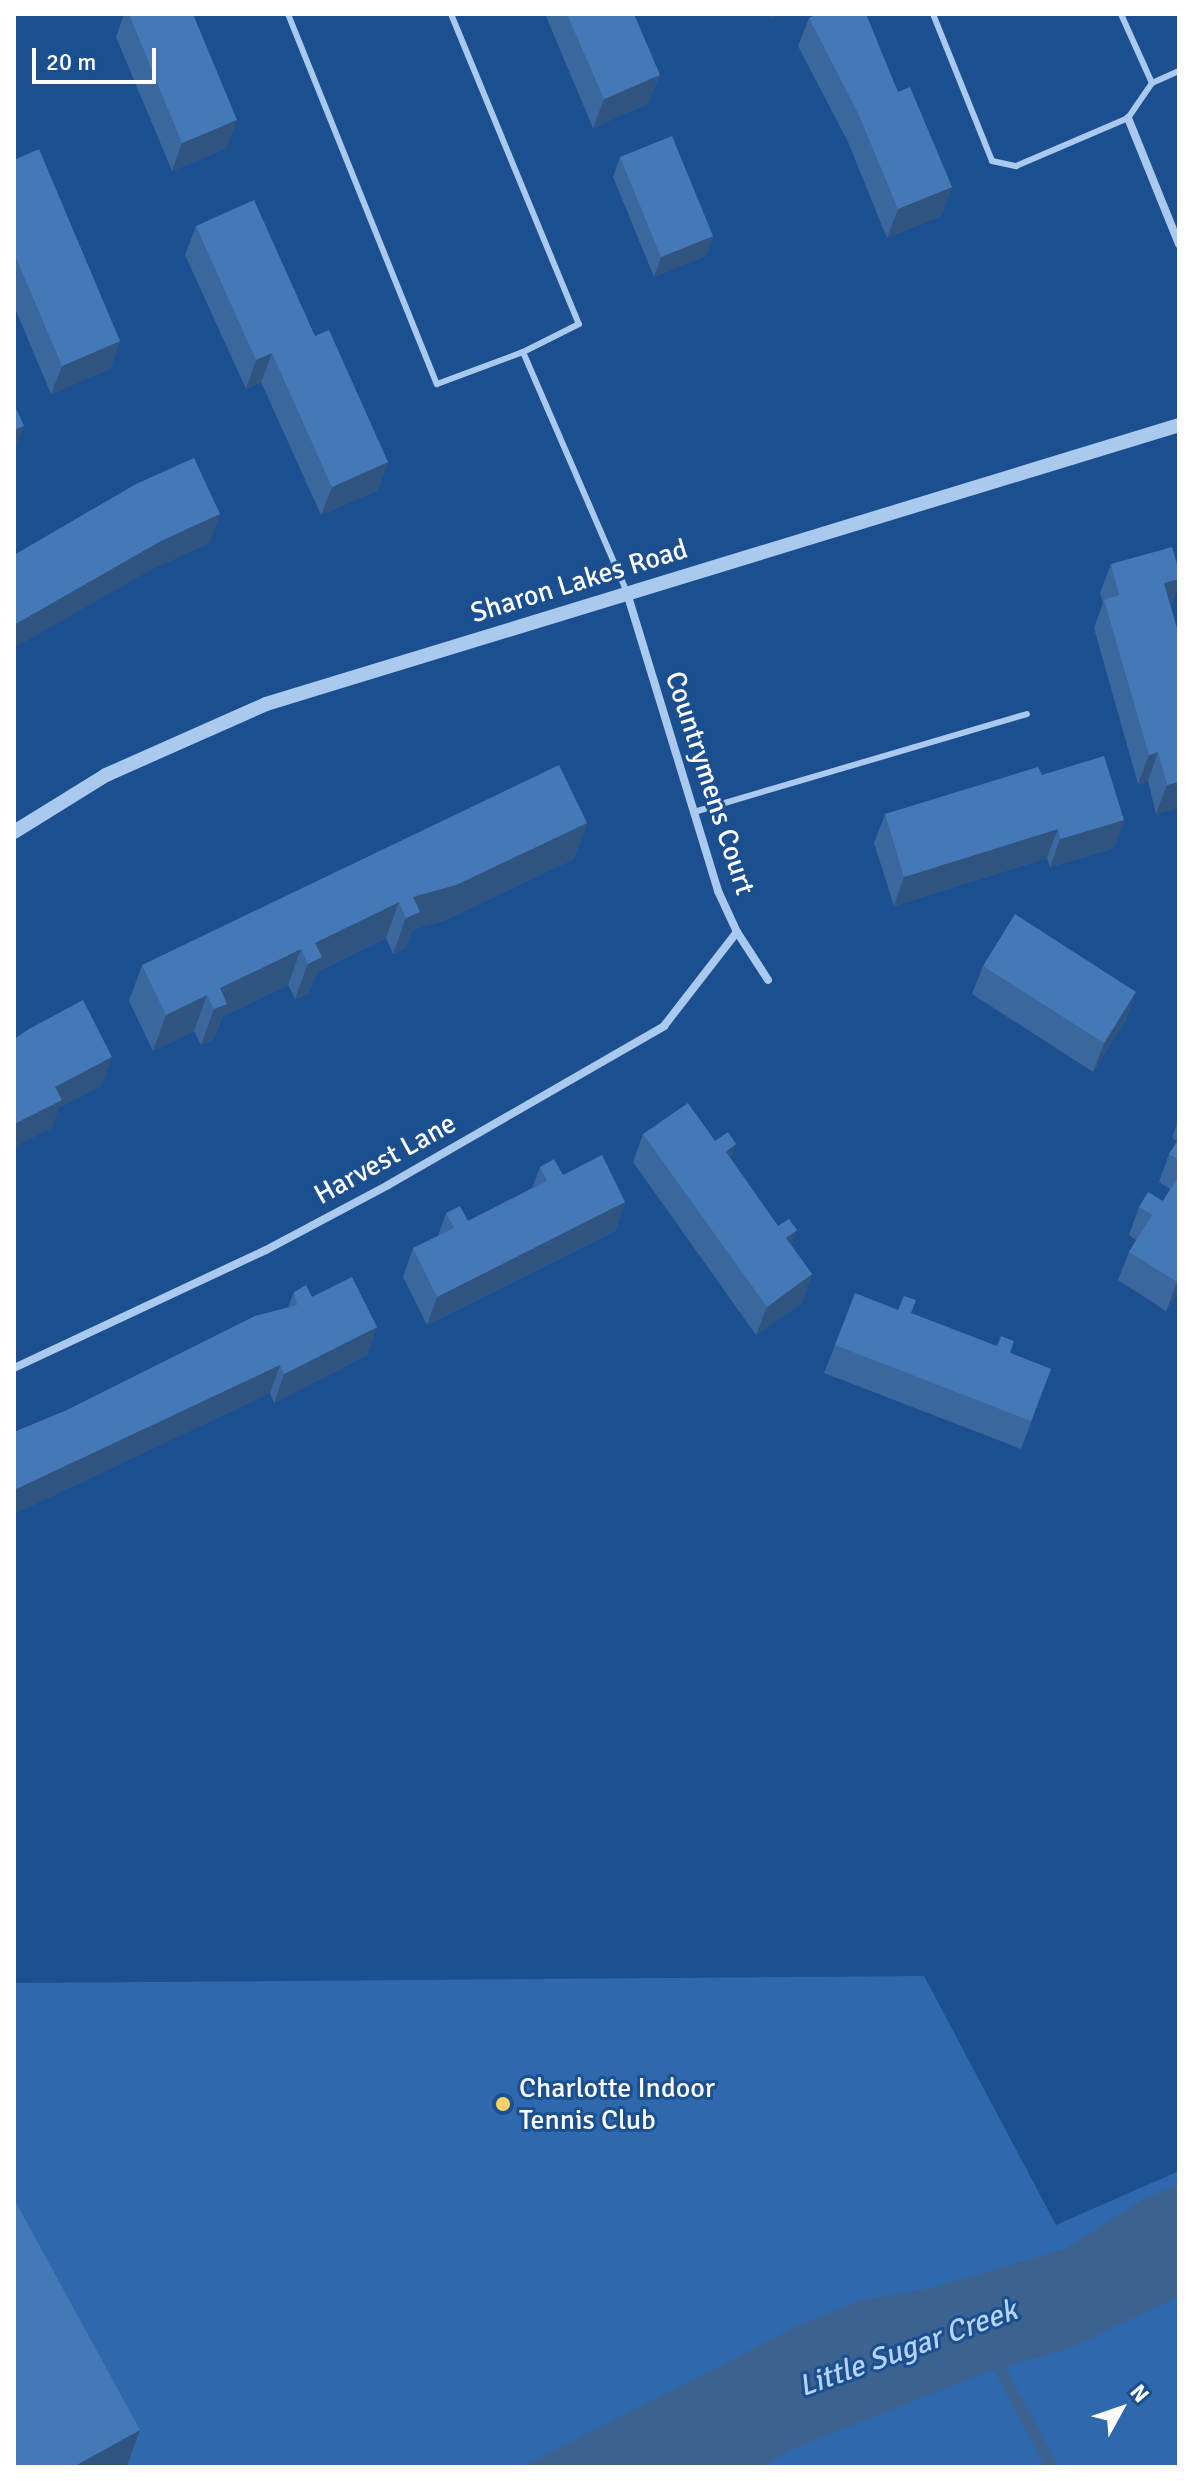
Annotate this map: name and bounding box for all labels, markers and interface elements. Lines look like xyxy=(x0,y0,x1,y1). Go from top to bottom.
scale bar xyxy=(36,32,160,82)
text: 20 m xyxy=(46,47,96,77)
street label: Sharon Lakes Road xyxy=(466,532,692,630)
street label: Countrymens Court xyxy=(658,667,762,899)
street label: Harvest Lane xyxy=(308,1106,462,1212)
place label: Charlotte Indoor Tennis Club xyxy=(519,2071,715,2137)
marker: Charlotte Indoor Tennis Club xyxy=(494,2095,512,2113)
water label: Little Sugar Creek xyxy=(794,2293,1022,2405)
north arrow xyxy=(1081,2369,1161,2449)
text: N xyxy=(1125,2379,1155,2408)

